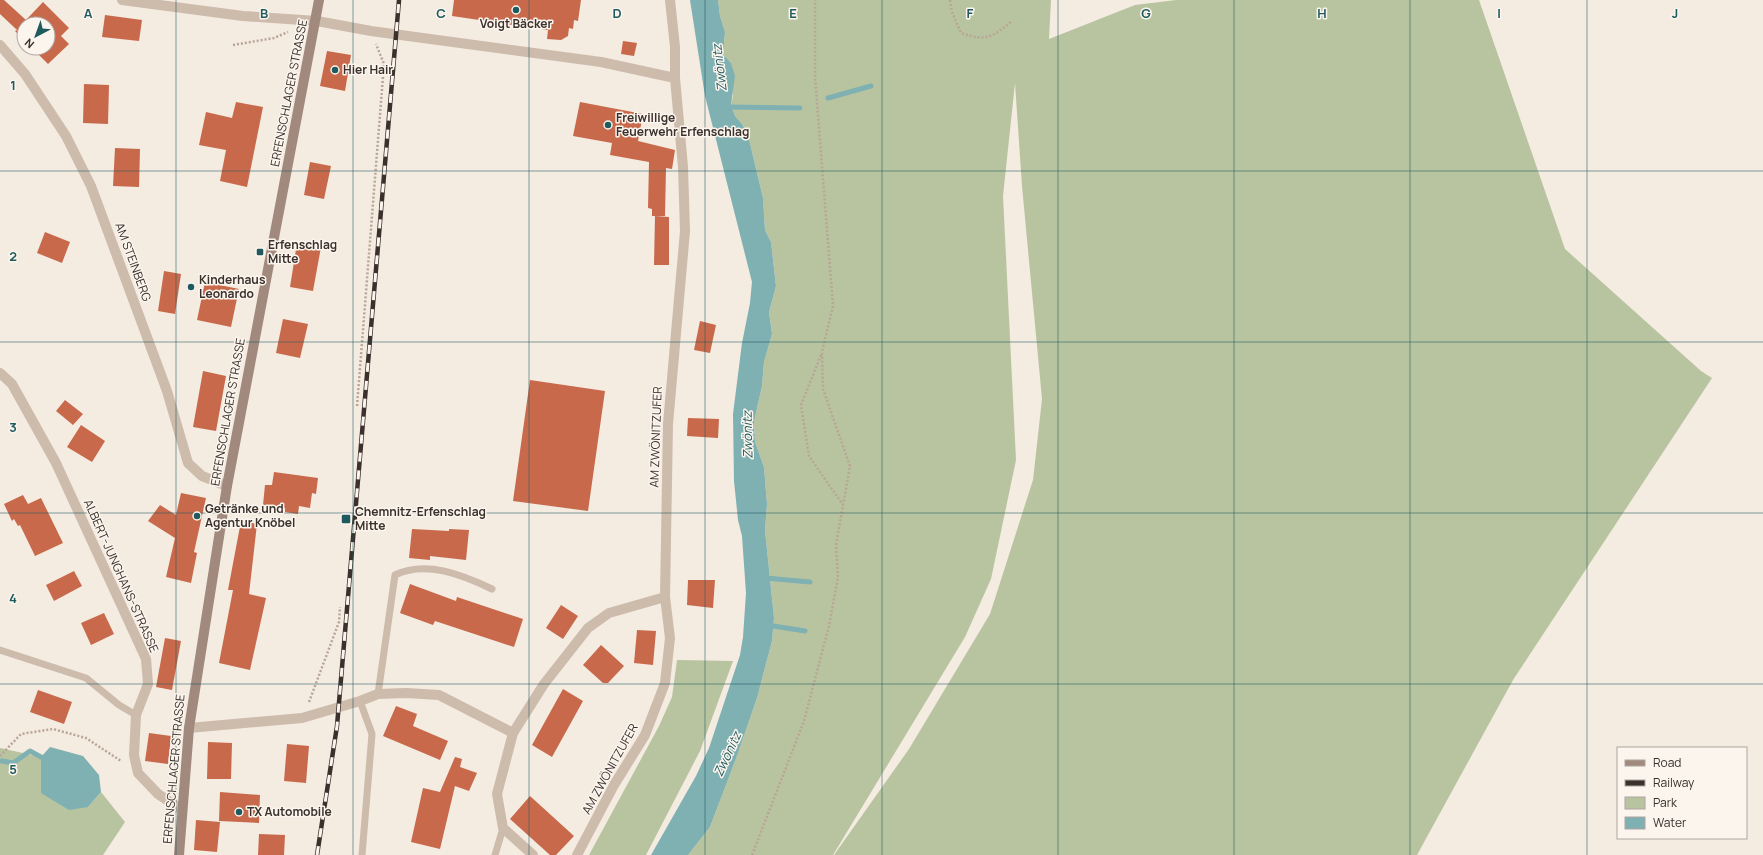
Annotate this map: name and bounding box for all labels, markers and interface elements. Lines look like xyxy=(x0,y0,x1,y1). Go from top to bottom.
text: A xyxy=(84,4,93,22)
text: B xyxy=(260,4,268,22)
text: C xyxy=(436,4,446,22)
text: D xyxy=(612,4,622,22)
text: E xyxy=(789,4,797,22)
text: F xyxy=(967,4,974,22)
text: G xyxy=(1141,4,1151,22)
text: H xyxy=(1317,4,1327,22)
text: I xyxy=(1497,4,1501,22)
text: J xyxy=(1672,4,1678,22)
marker: Voigt Bäcker xyxy=(511,5,521,15)
place label: Voigt Bäcker xyxy=(480,15,552,32)
north arrow xyxy=(16,16,56,56)
street label: ERFENSCHLAGER STRASSE xyxy=(266,18,311,168)
text: N xyxy=(21,36,37,52)
water label: Zwönitz xyxy=(707,41,731,93)
place label: Hier Hair xyxy=(343,61,393,78)
marker: Hier Hair xyxy=(330,65,340,75)
text: 1 xyxy=(10,76,16,94)
place label: Freiwillige Feuerwehr Erfenschlag xyxy=(616,109,749,140)
marker: Freiwillige Feuerwehr Erfenschlag xyxy=(603,120,613,130)
street label: AM STEINBERG xyxy=(111,220,156,304)
place label: Erfenschlag Mitte xyxy=(268,236,337,267)
text: 2 xyxy=(9,247,17,265)
marker: Erfenschlag Mitte xyxy=(255,247,265,257)
place label: Kinderhaus Leonardo xyxy=(199,271,266,302)
marker: Kinderhaus Leonardo xyxy=(186,282,196,292)
street label: ERFENSCHLAGER STRASSE xyxy=(206,337,249,487)
street label: AM ZWÖNITZUFER xyxy=(645,386,666,488)
water label: Zwönitz xyxy=(738,409,756,459)
text: 3 xyxy=(9,418,17,436)
street label: ALBERT-JUNGHANS-STRASSE xyxy=(80,496,163,655)
place label: Getränke und Agentur Knöbel xyxy=(205,500,295,531)
place label: Chemnitz-Erfenschlag Mitte xyxy=(355,503,486,534)
marker: Getränke und Agentur Knöbel xyxy=(192,511,202,521)
marker: Chemnitz-Erfenschlag Mitte xyxy=(340,513,352,525)
text: 4 xyxy=(9,589,17,607)
street label: ERFENSCHLAGER STRASSE xyxy=(159,693,189,844)
street label: AM ZWÖNITZUFER xyxy=(578,720,642,817)
water label: Zwönitz xyxy=(709,727,746,779)
legend xyxy=(1617,747,1747,839)
text: Road xyxy=(1653,754,1681,771)
text: 5 xyxy=(9,760,17,778)
text: Railway xyxy=(1653,774,1695,791)
text: Park xyxy=(1653,794,1678,811)
place label: TX Automobile xyxy=(247,803,332,820)
marker: TX Automobile xyxy=(234,807,244,817)
text: Water xyxy=(1653,814,1687,831)

